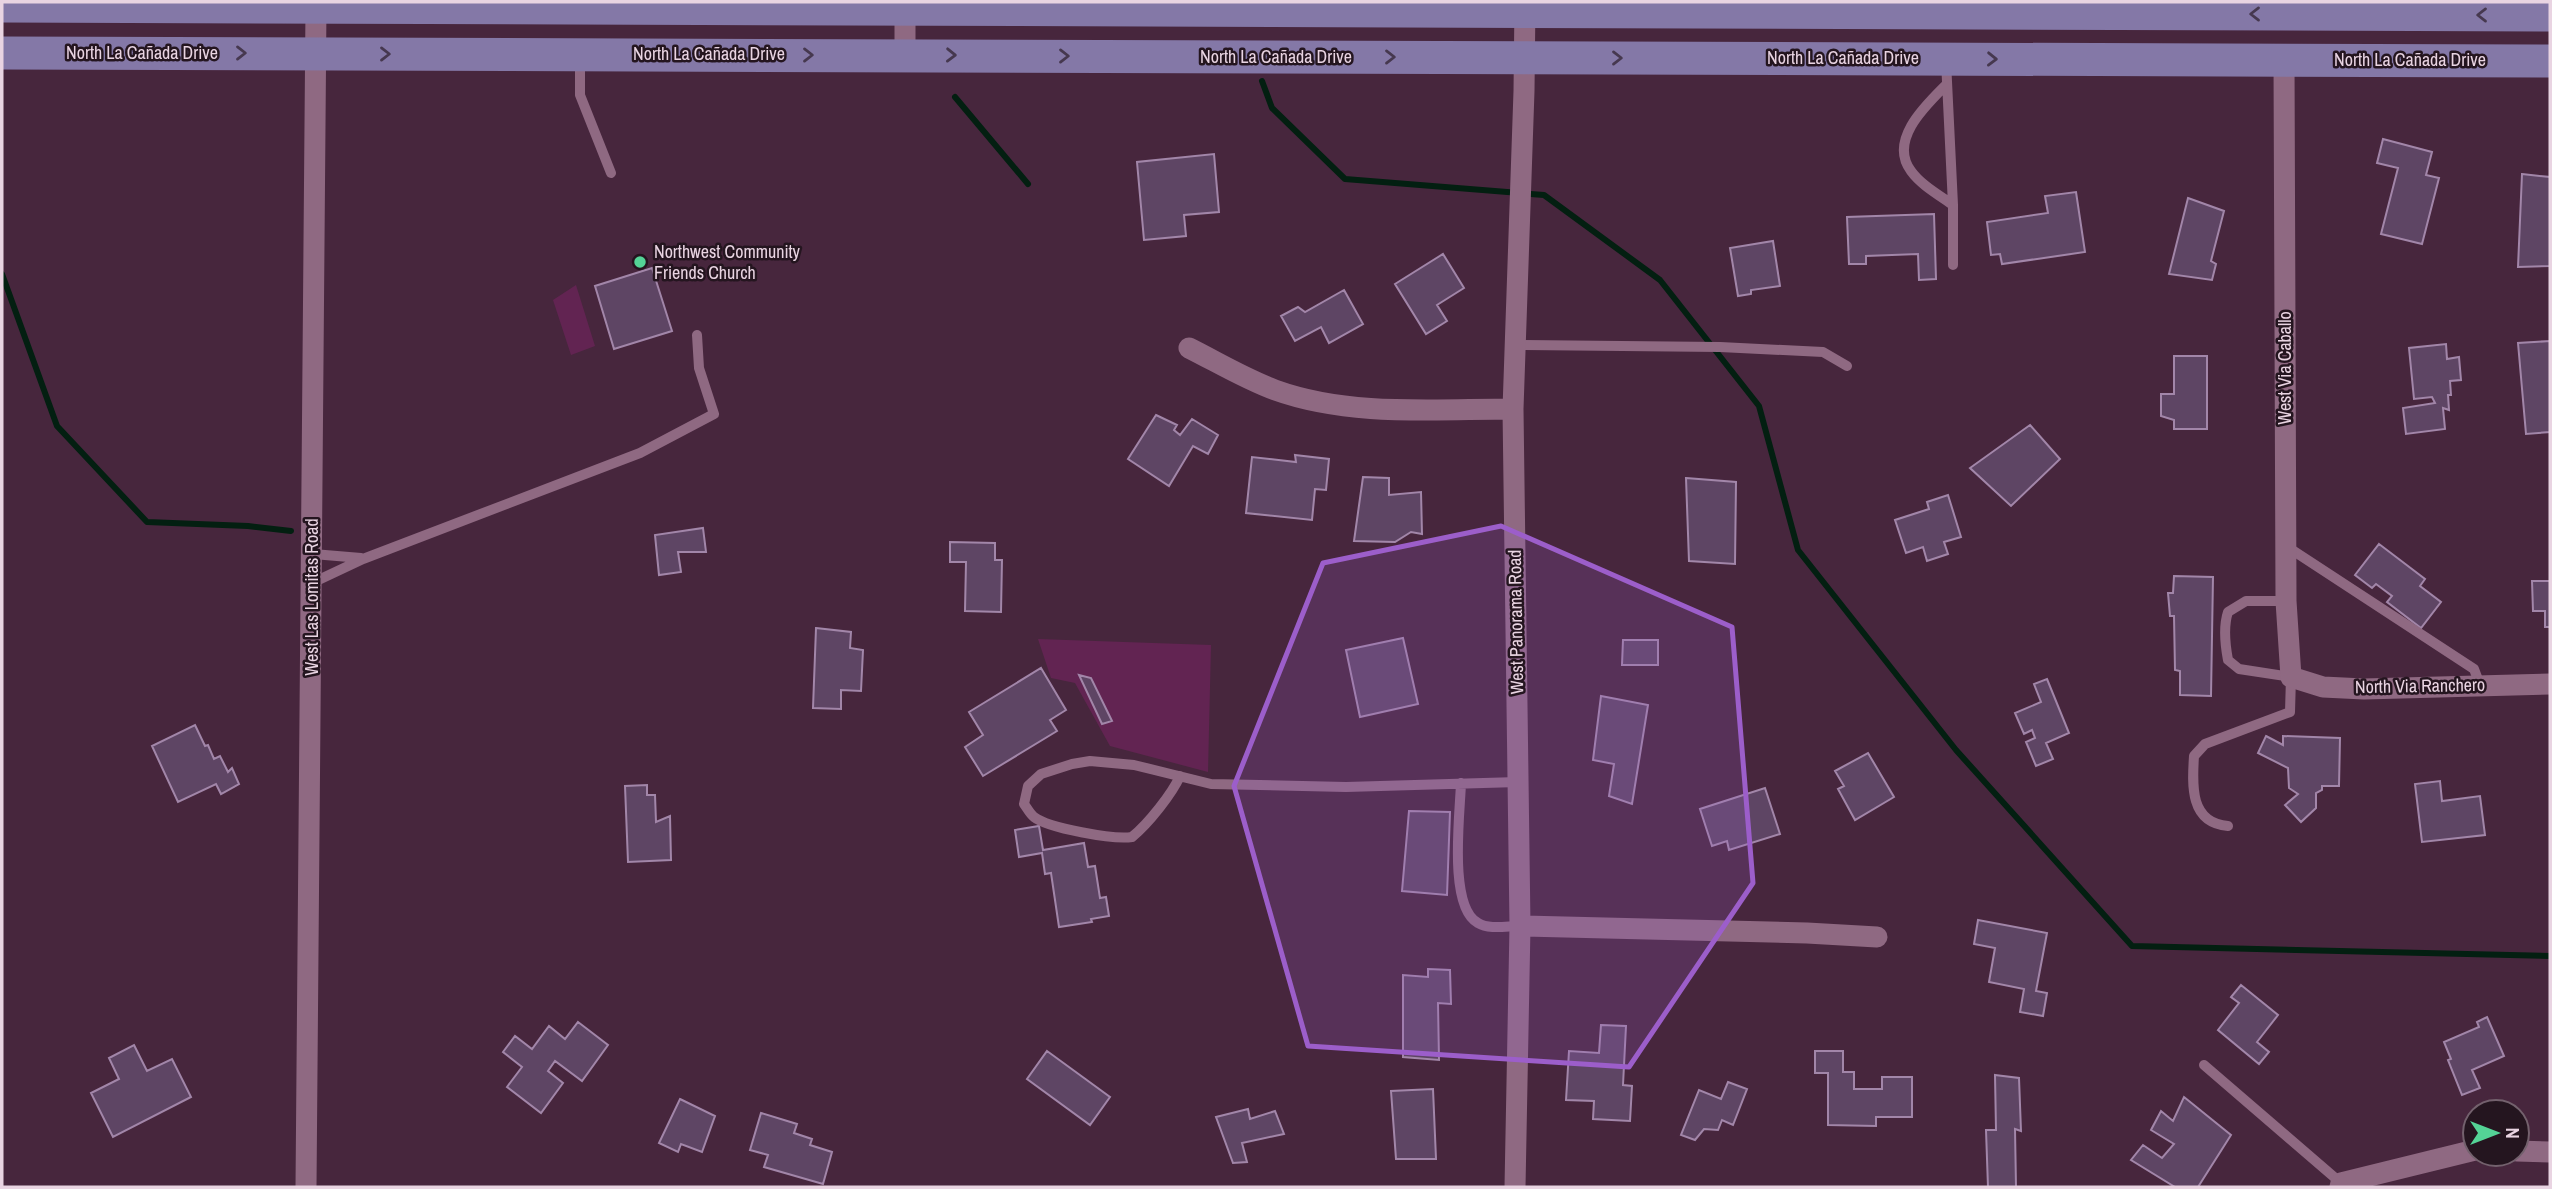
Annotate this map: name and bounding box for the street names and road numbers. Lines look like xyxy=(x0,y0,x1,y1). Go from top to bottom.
street label: North La Cañada Drive xyxy=(66,40,218,65)
street label: North La Cañada Drive xyxy=(633,41,785,66)
street label: North La Cañada Drive xyxy=(1200,44,1352,69)
street label: North La Cañada Drive xyxy=(1767,45,1919,70)
street label: North La Cañada Drive xyxy=(2334,47,2486,72)
street label: West Via Caballo xyxy=(2272,311,2297,425)
street label: West Las Lomitas Road xyxy=(299,518,324,676)
street label: West Panorama Road xyxy=(1502,549,1529,695)
street label: North Via Ranchero xyxy=(2355,672,2485,699)

